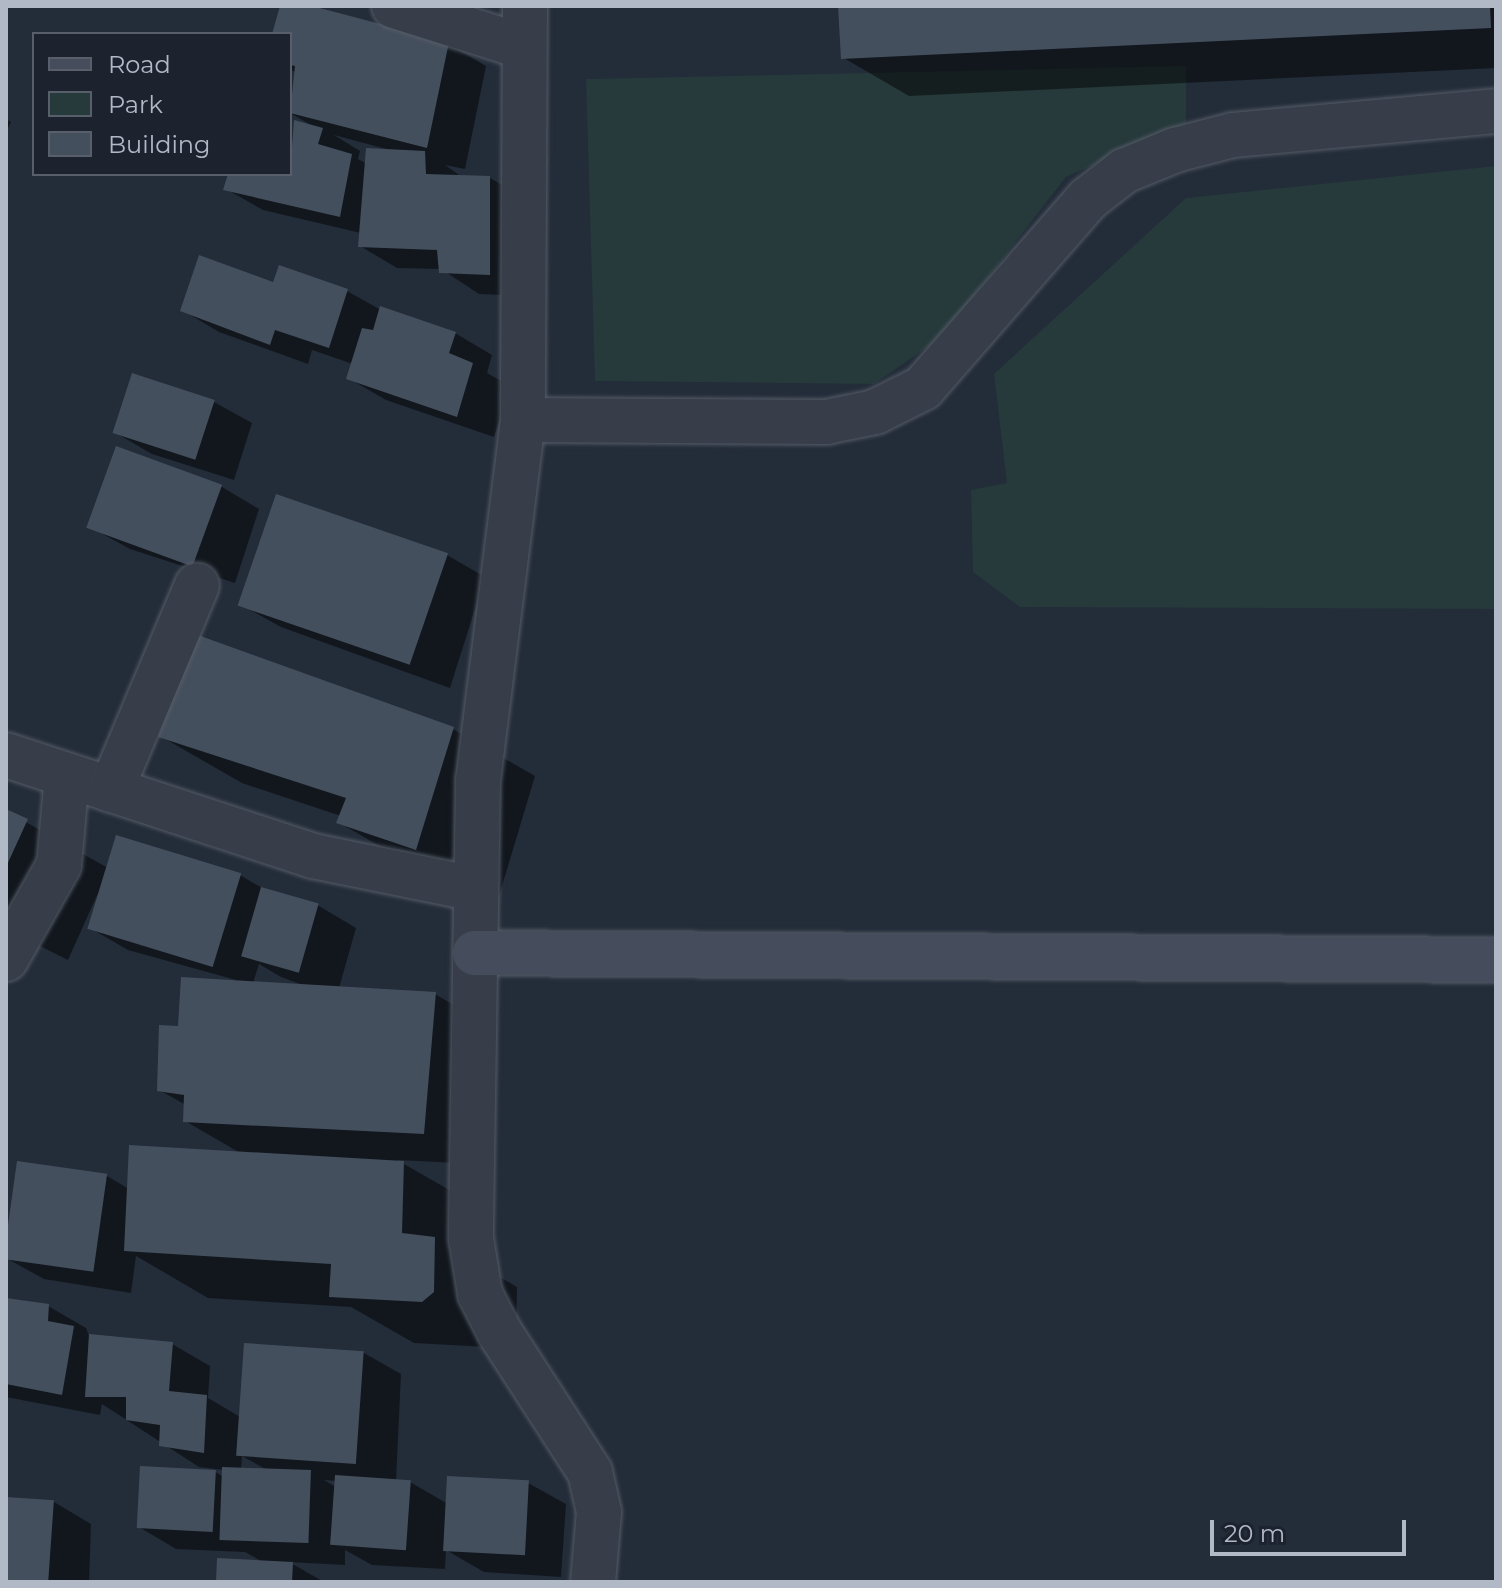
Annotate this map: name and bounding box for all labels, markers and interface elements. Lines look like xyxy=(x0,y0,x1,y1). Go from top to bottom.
legend xyxy=(32,32,292,176)
text: Road xyxy=(108,50,171,79)
text: Park xyxy=(108,90,163,119)
text: Building xyxy=(108,130,211,159)
scale bar xyxy=(1214,1504,1410,1554)
text: 20 m xyxy=(1224,1519,1285,1548)

